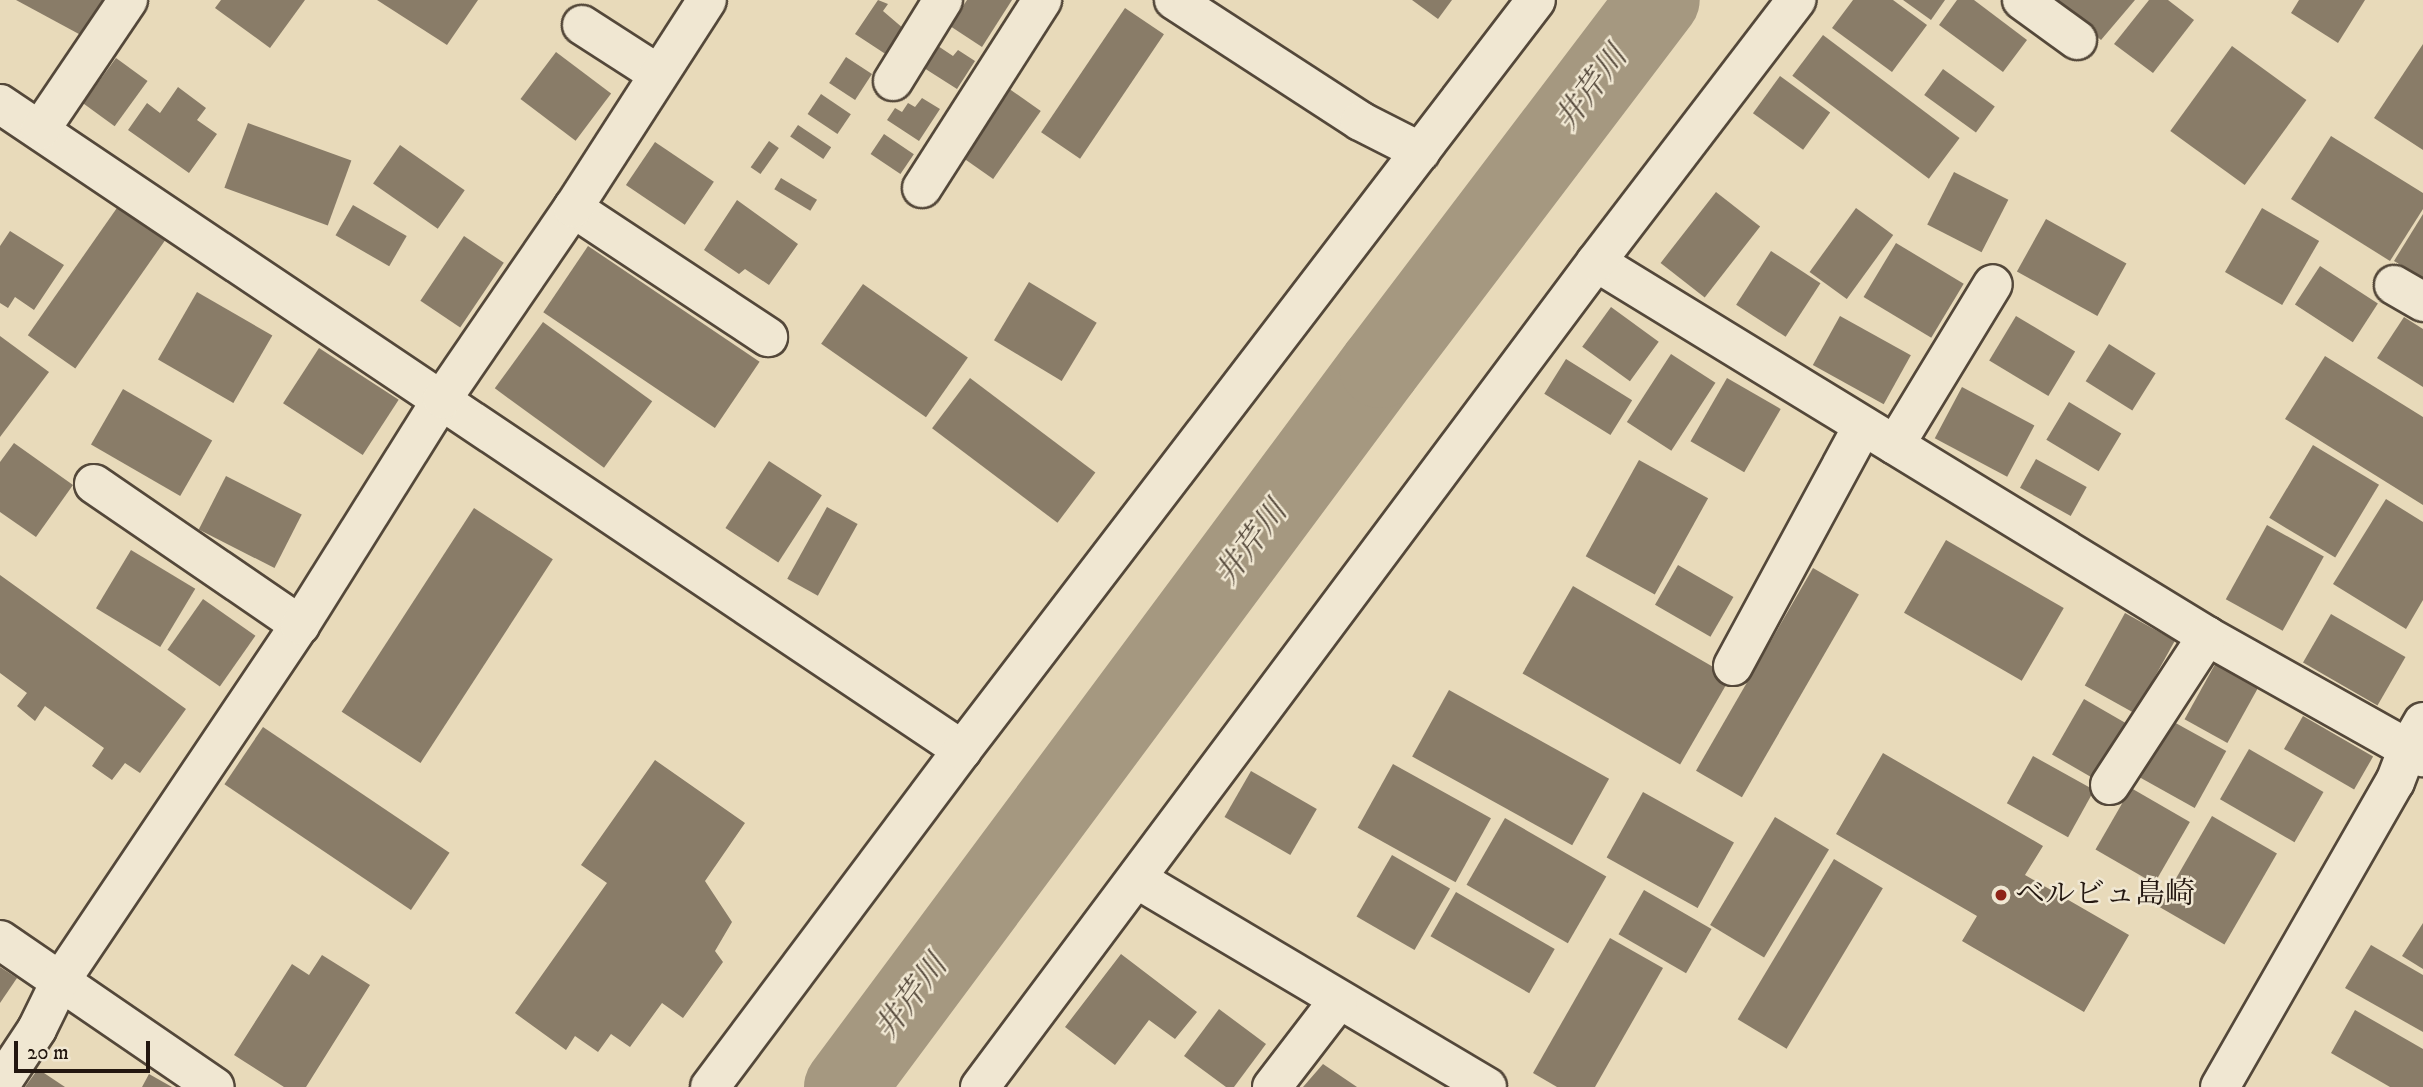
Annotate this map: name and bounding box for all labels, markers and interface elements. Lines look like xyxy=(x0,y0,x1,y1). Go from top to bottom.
water label: 井芹川 xyxy=(1548,39,1636,139)
water label: 井芹川 xyxy=(1208,494,1296,594)
place label: ベルビュ島崎 xyxy=(2015,877,2195,913)
marker: ベルビュ島崎 xyxy=(1993,887,2009,903)
water label: 井芹川 xyxy=(868,948,956,1048)
scale bar xyxy=(18,1028,154,1072)
text: 20 m xyxy=(27,1040,69,1066)

